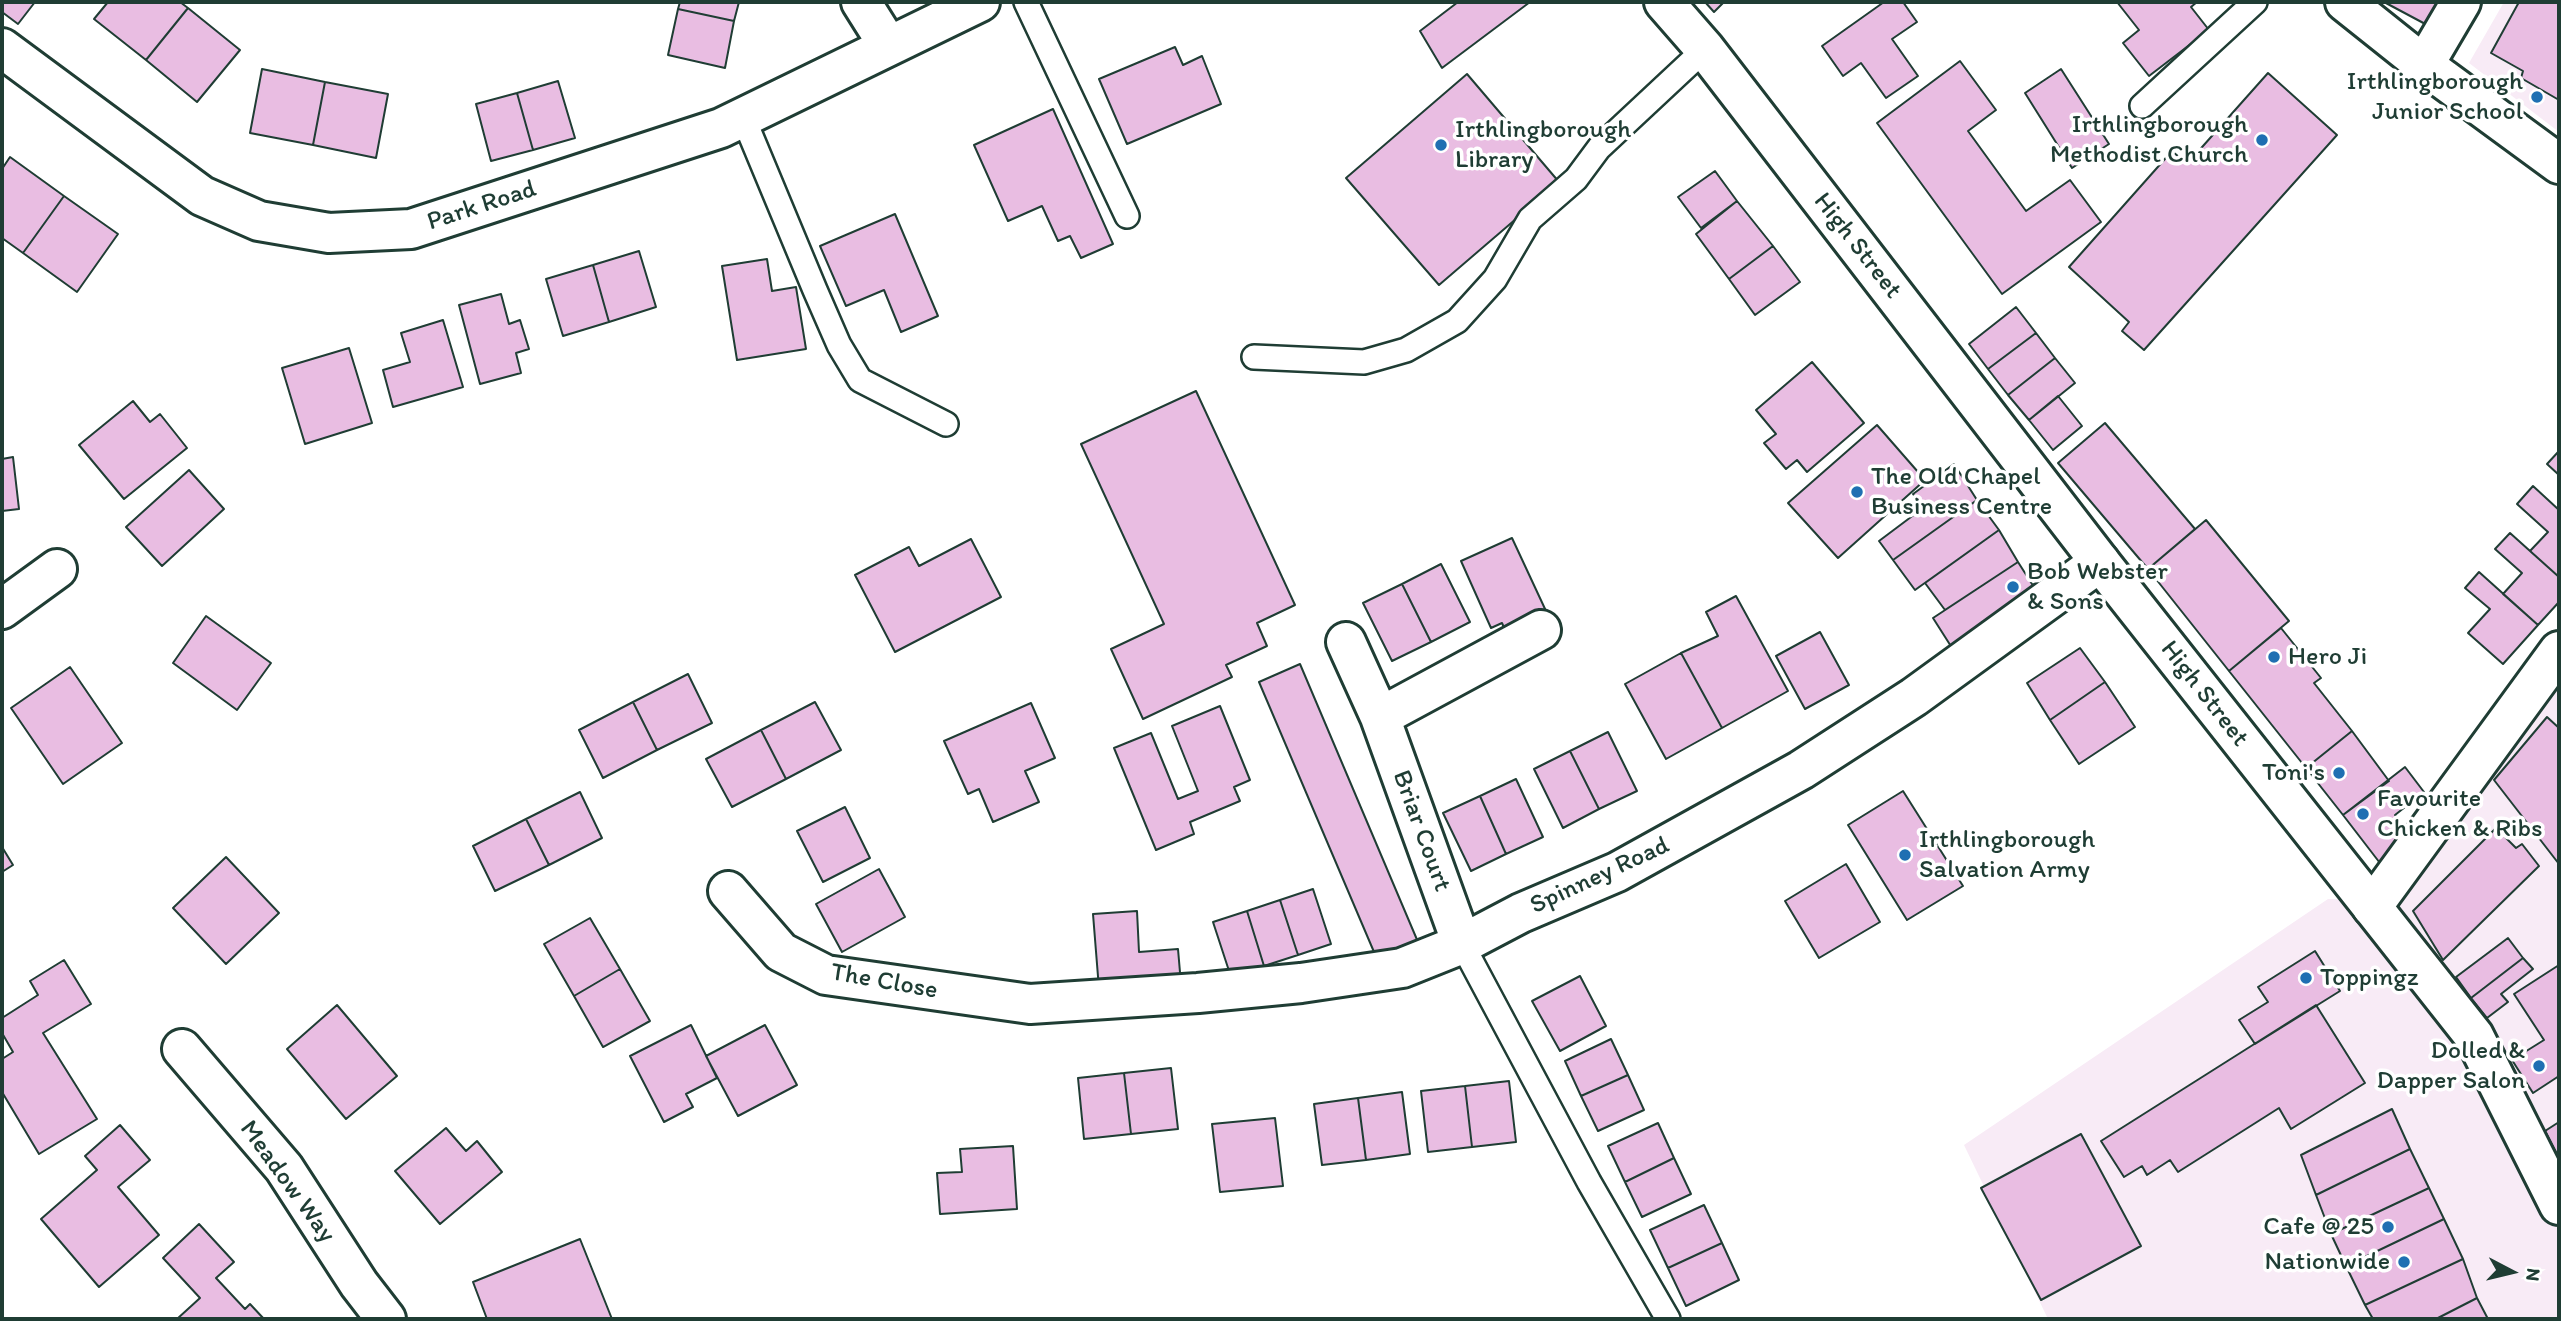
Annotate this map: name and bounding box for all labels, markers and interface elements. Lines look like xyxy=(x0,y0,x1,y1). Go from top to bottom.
place label: Irthlingborough Junior School xyxy=(2347,66,2523,128)
marker: Irthlingborough Junior School xyxy=(2529,89,2545,105)
place label: Irthlingborough Methodist Church xyxy=(2050,109,2248,170)
place label: Irthlingborough Library xyxy=(1455,114,1631,176)
marker: Irthlingborough Methodist Church xyxy=(2254,132,2270,148)
marker: Irthlingborough Library xyxy=(1433,137,1449,153)
street label: Park Road xyxy=(423,174,541,238)
street label: High Street xyxy=(1806,187,1908,305)
place label: The Old Chapel Business Centre xyxy=(1871,461,2052,522)
marker: The Old Chapel Business Centre xyxy=(1849,484,1865,500)
place label: Bob Webster & Sons xyxy=(2027,556,2168,618)
marker: Bob Webster & Sons xyxy=(2005,579,2021,595)
street label: High Street xyxy=(2153,635,2255,753)
place label: Hero Ji xyxy=(2288,641,2367,673)
marker: Hero Ji xyxy=(2266,649,2282,665)
place label: Toni's xyxy=(2262,757,2325,789)
marker: Toni's xyxy=(2331,765,2347,781)
street label: Briar Court xyxy=(1385,766,1457,896)
place label: Favourite Chicken & Ribs xyxy=(2377,783,2543,844)
marker: Favourite Chicken & Ribs xyxy=(2355,806,2371,822)
place label: Irthlingborough Salvation Army xyxy=(1919,824,2095,886)
street label: Spinney Road xyxy=(1525,830,1675,922)
marker: Irthlingborough Salvation Army xyxy=(1897,847,1913,863)
street label: The Close xyxy=(828,957,940,1007)
place label: Toppingz xyxy=(2320,962,2418,994)
marker: Toppingz xyxy=(2298,970,2314,986)
place label: Dolled & Dapper Salon xyxy=(2377,1035,2525,1096)
marker: Dolled & Dapper Salon xyxy=(2531,1058,2547,1074)
street label: Meadow Way xyxy=(232,1115,342,1249)
place label: Cafe @ 25 xyxy=(2263,1211,2374,1243)
marker: Cafe @ 25 xyxy=(2380,1219,2396,1235)
north arrow xyxy=(2477,1237,2547,1307)
place label: Nationwide xyxy=(2264,1246,2390,1278)
marker: Nationwide xyxy=(2396,1254,2412,1270)
text: N xyxy=(2521,1267,2546,1282)

